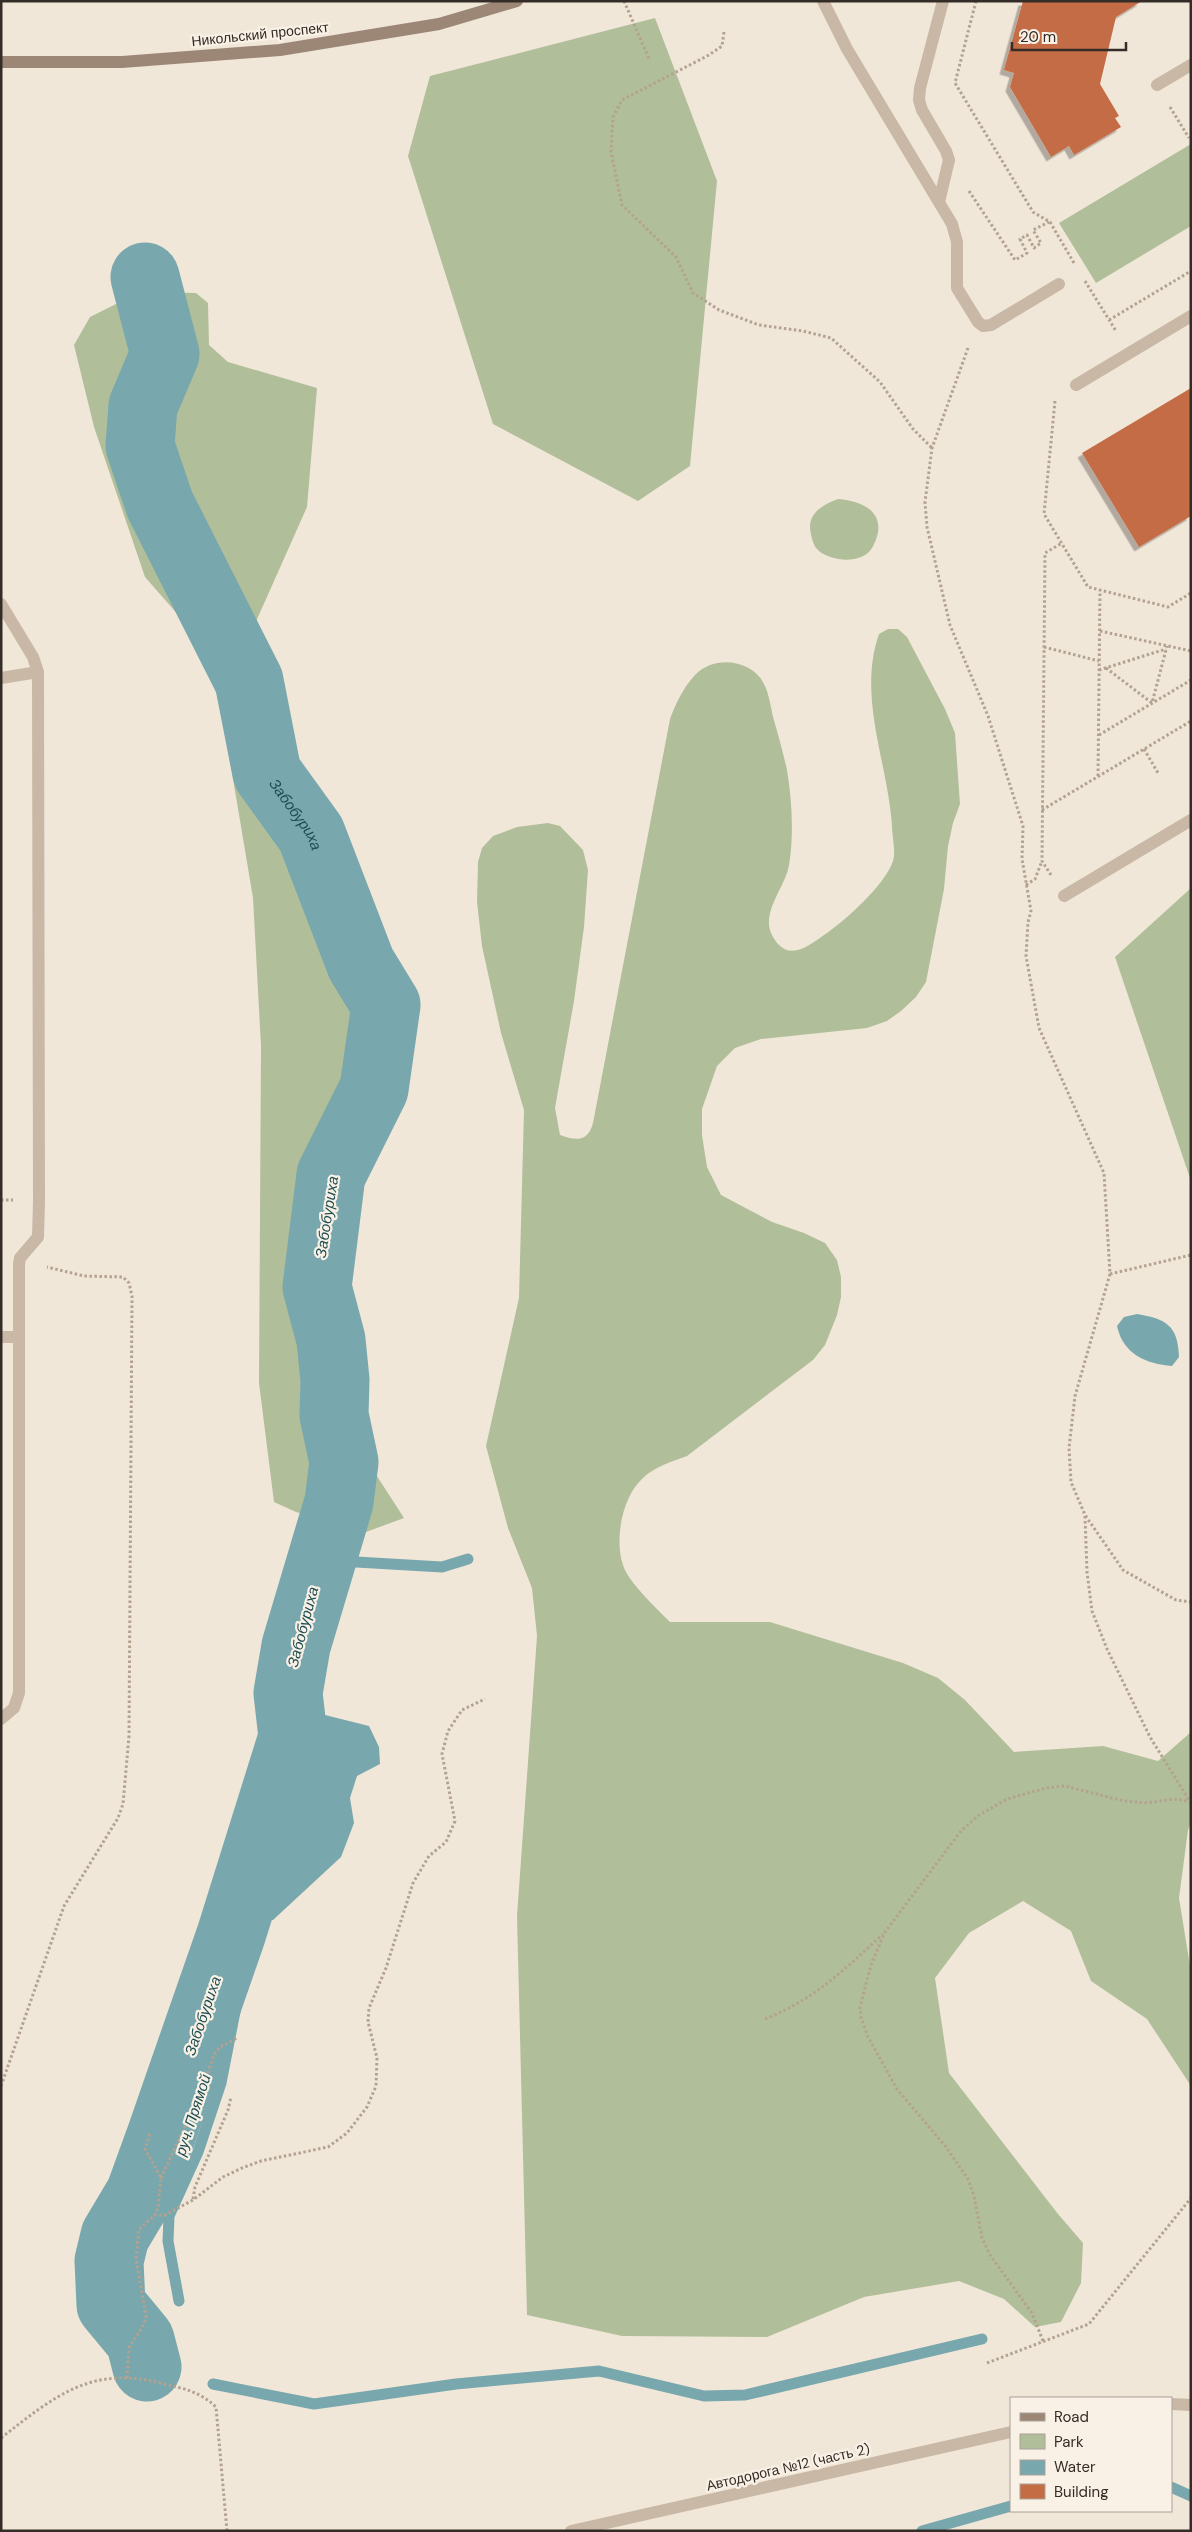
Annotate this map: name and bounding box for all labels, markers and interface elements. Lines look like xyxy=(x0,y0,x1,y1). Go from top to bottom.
street label: Никольский проспект xyxy=(191,18,330,50)
scale bar xyxy=(1012,20,1126,52)
text: 20 m xyxy=(1020,27,1056,47)
water label: Забобуриха xyxy=(264,775,326,853)
water label: Забобуриха xyxy=(311,1175,343,1259)
water label: Забобуриха xyxy=(283,1585,323,1669)
water label: Забобуриха xyxy=(180,1974,226,2058)
water label: руч. Прямой xyxy=(170,2071,216,2159)
legend xyxy=(1010,2397,1172,2512)
text: Road xyxy=(1054,2407,1089,2427)
text: Park xyxy=(1054,2432,1084,2452)
street label: Автодорога №12 (часть 2) xyxy=(705,2439,871,2495)
text: Water xyxy=(1054,2457,1096,2477)
text: Building xyxy=(1054,2482,1109,2502)

